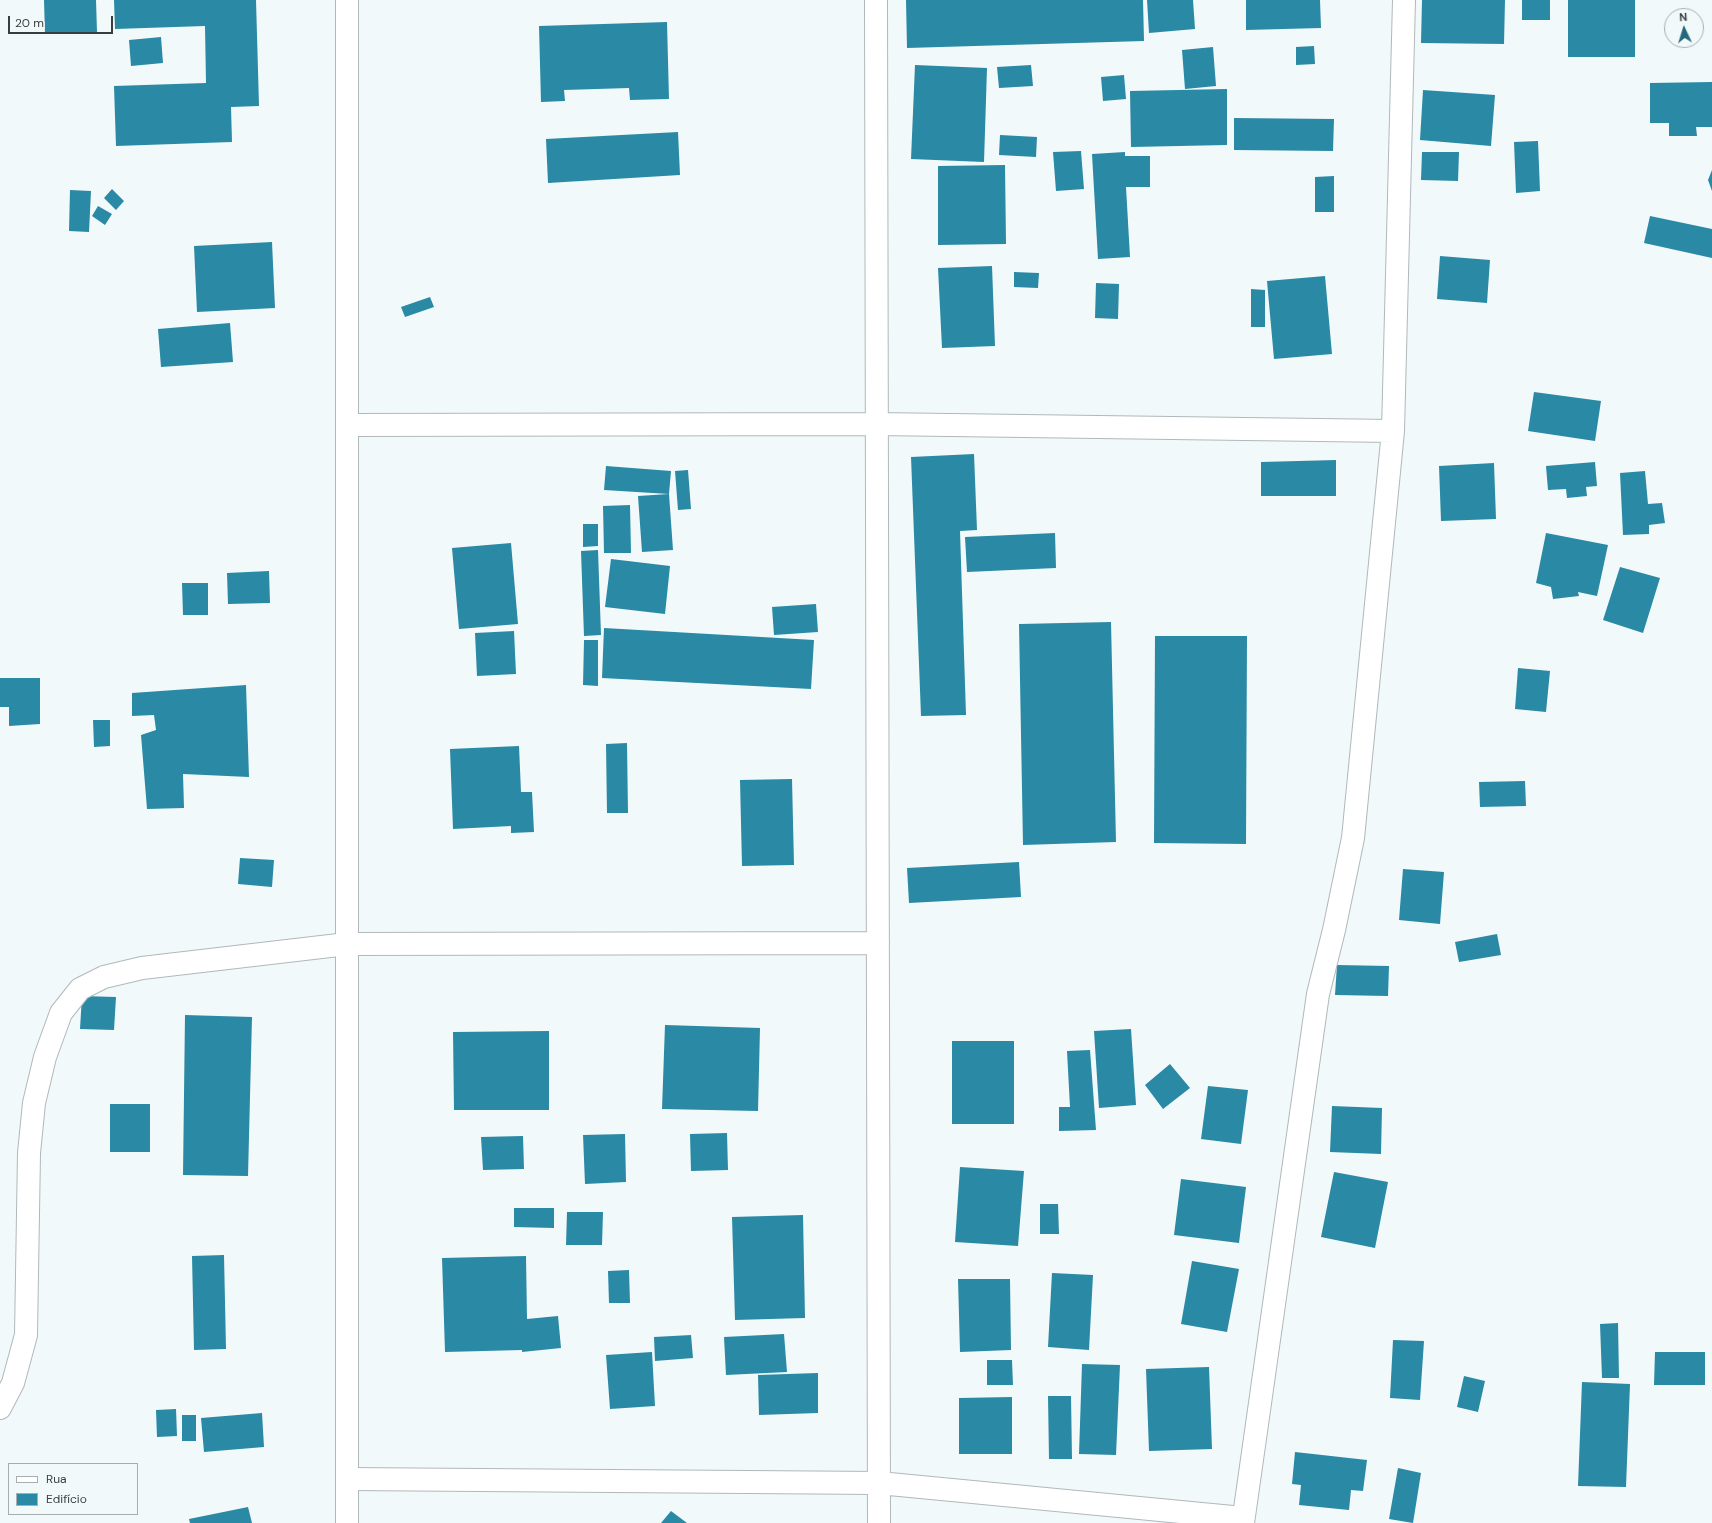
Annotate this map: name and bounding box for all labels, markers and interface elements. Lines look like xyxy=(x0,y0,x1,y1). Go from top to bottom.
scale bar xyxy=(10,8,115,34)
north arrow xyxy=(1664,8,1704,48)
text: N xyxy=(1679,10,1688,24)
text: 20 m xyxy=(15,15,44,31)
legend xyxy=(8,1463,138,1515)
text: Rua xyxy=(46,1471,67,1487)
text: Edifício xyxy=(46,1491,87,1507)

